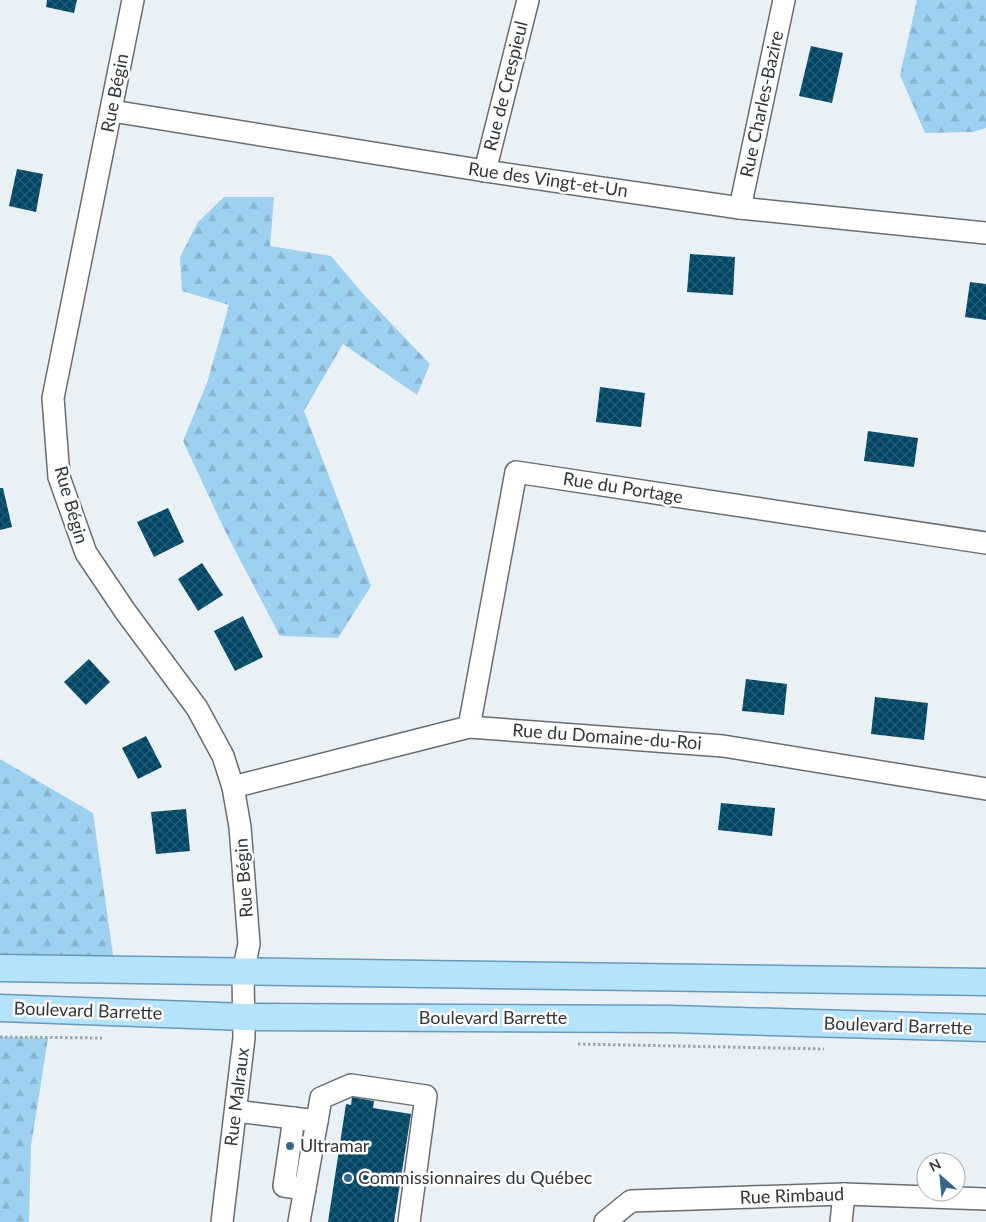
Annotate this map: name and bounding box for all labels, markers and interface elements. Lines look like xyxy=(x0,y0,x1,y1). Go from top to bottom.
street label: Rue de Crespieul xyxy=(478,19,532,153)
street label: Rue Charles-Bazire xyxy=(735,28,787,179)
street label: Rue Bégin xyxy=(96,52,132,134)
street label: Rue des Vingt-et-Un xyxy=(467,157,629,201)
street label: Rue Bégin xyxy=(50,463,94,546)
street label: Rue du Portage xyxy=(562,467,685,507)
street label: Rue du Domaine-du-Roi xyxy=(512,718,703,754)
street label: Rue Bégin xyxy=(229,838,257,919)
street label: Boulevard Barrette xyxy=(13,996,163,1024)
street label: Boulevard Barrette xyxy=(419,1006,567,1028)
street label: Boulevard Barrette xyxy=(823,1011,973,1039)
street label: Rue Malraux xyxy=(219,1046,253,1147)
place label: Ultramar xyxy=(300,1134,370,1156)
marker: Ultramar xyxy=(284,1140,296,1152)
north arrow xyxy=(916,1152,966,1202)
text: N xyxy=(926,1155,944,1175)
place label: Commissionnaires du Québec xyxy=(358,1166,593,1188)
marker: Commissionnaires du Québec xyxy=(342,1172,354,1184)
street label: Rue Rimbaud xyxy=(739,1182,845,1208)

